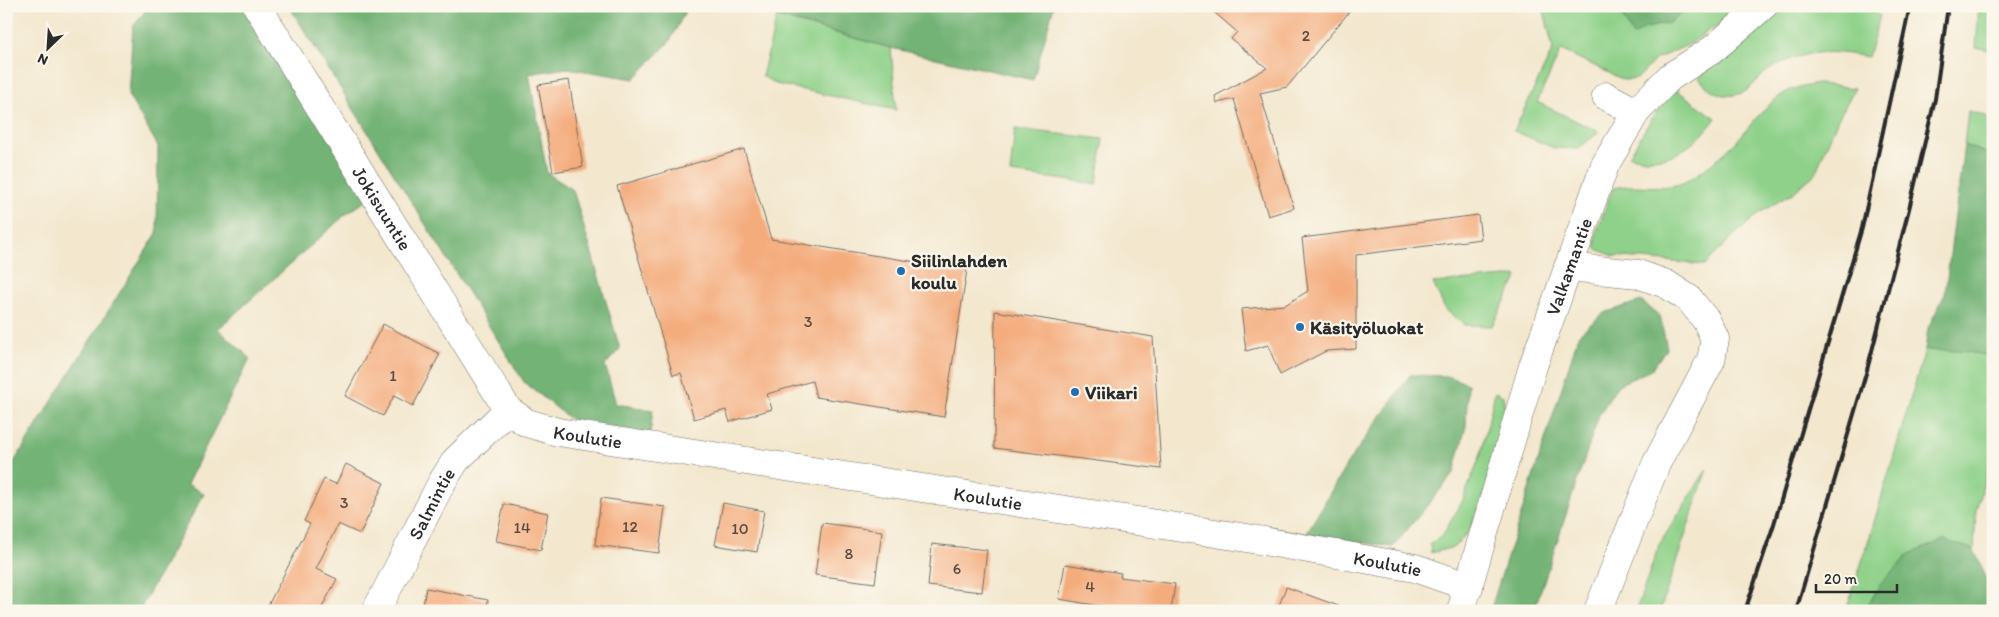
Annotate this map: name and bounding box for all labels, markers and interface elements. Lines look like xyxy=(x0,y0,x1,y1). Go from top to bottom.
north arrow xyxy=(22,22,72,72)
house number: 2 xyxy=(1302,26,1311,45)
text: N xyxy=(35,50,51,69)
street label: Jokisuuntie xyxy=(347,162,417,255)
street label: Valkamantie xyxy=(1541,215,1597,319)
place label: Siilinlahden koulu xyxy=(911,249,1007,294)
marker: Siilinlahden koulu xyxy=(895,265,907,277)
house number: 3 xyxy=(804,312,813,331)
place label: Käsityöluokat xyxy=(1310,316,1423,339)
marker: Käsityöluokat xyxy=(1294,321,1306,333)
house number: 1 xyxy=(389,366,397,385)
place label: Viikari xyxy=(1085,381,1138,404)
marker: Viikari xyxy=(1069,386,1081,398)
street label: Koulutie xyxy=(552,420,624,454)
street label: Salmintie xyxy=(404,463,460,543)
street label: Koulutie xyxy=(952,482,1024,515)
house number: 3 xyxy=(340,493,349,512)
house number: 12 xyxy=(622,517,639,536)
house number: 14 xyxy=(513,518,531,537)
house number: 10 xyxy=(731,519,749,538)
house number: 8 xyxy=(845,544,854,563)
street label: Koulutie xyxy=(1352,546,1425,582)
house number: 6 xyxy=(953,559,961,578)
scale bar xyxy=(1816,562,1898,594)
text: 20 m xyxy=(1824,570,1858,588)
house number: 4 xyxy=(1085,577,1095,596)

